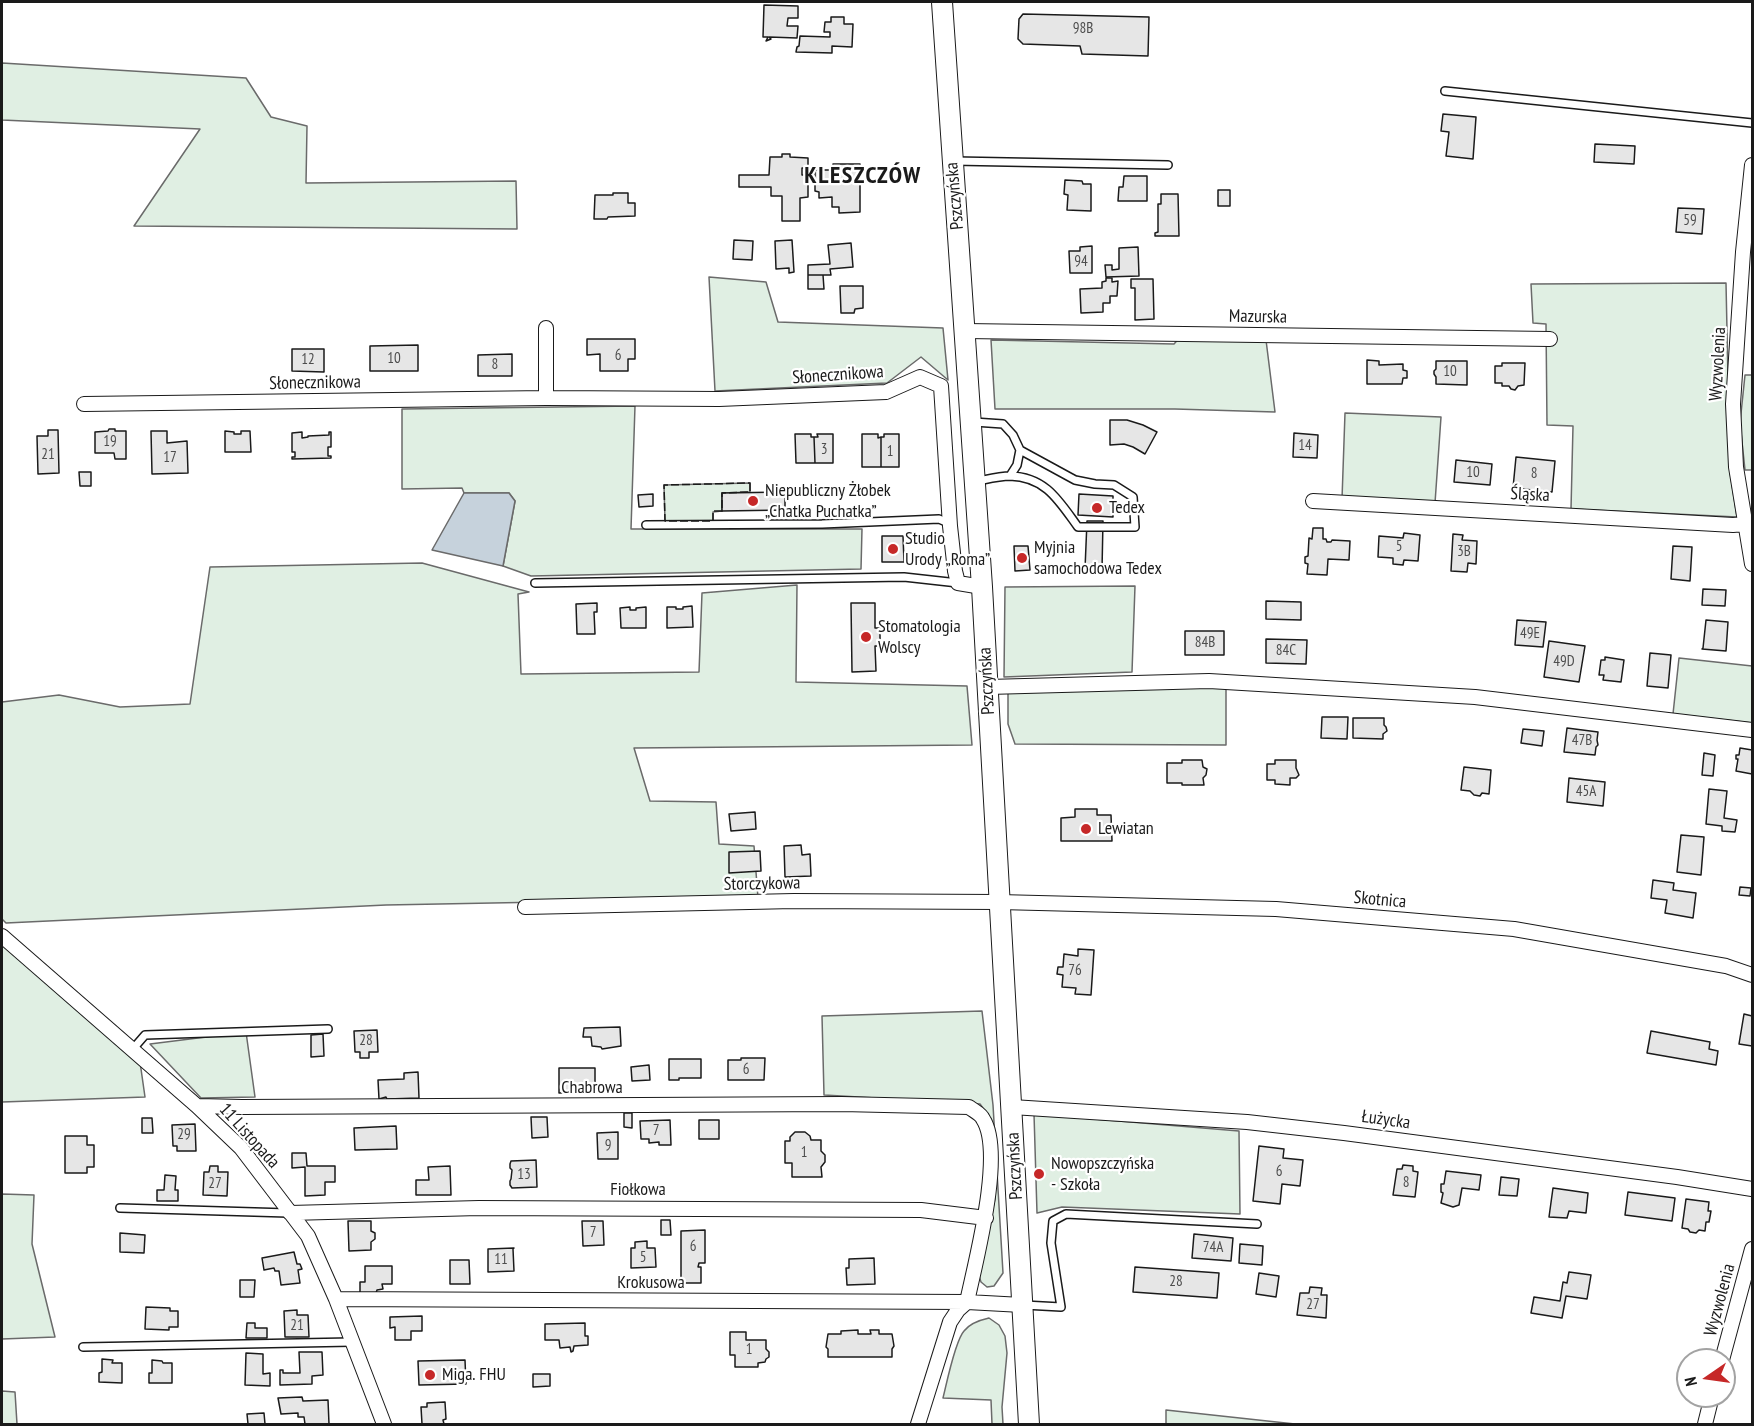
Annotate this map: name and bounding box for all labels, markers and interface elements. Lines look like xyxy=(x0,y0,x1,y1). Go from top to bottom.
house number: 98B xyxy=(1073,20,1093,38)
street label: Pszczyńska xyxy=(941,161,969,231)
district label: KLESZCZÓW xyxy=(804,162,922,190)
house number: 59 xyxy=(1683,212,1697,230)
house number: 94 xyxy=(1074,253,1088,271)
street label: Mazurska xyxy=(1229,306,1287,328)
street label: Wyzwolenia xyxy=(1705,327,1731,401)
house number: 6 xyxy=(615,347,621,365)
house number: 10 xyxy=(387,350,401,368)
house number: 12 xyxy=(301,351,315,369)
house number: 8 xyxy=(492,356,498,374)
street label: Słonecznikowa xyxy=(792,361,884,389)
house number: 10 xyxy=(1443,363,1457,381)
street label: Słonecznikowa xyxy=(269,371,361,395)
house number: 19 xyxy=(103,433,117,451)
house number: 14 xyxy=(1298,437,1312,455)
house number: 3 xyxy=(821,441,827,459)
house number: 1 xyxy=(887,443,893,461)
house number: 21 xyxy=(41,446,55,464)
house number: 17 xyxy=(163,449,177,467)
house number: 10 xyxy=(1466,464,1480,482)
house number: 8 xyxy=(1531,465,1537,483)
place label: Niepubliczny Żłobek „Chatka Puchatka” xyxy=(765,480,891,522)
street label: Śląska xyxy=(1510,483,1550,507)
marker: Niepubliczny Żłobek „Chatka Puchatka” xyxy=(746,494,760,508)
place label: Tedex xyxy=(1109,497,1145,519)
marker: Tedex xyxy=(1090,501,1104,515)
place label: Studio Urody „Roma” xyxy=(905,528,990,570)
place label: Myjnia samochodowa Tedex xyxy=(1034,537,1162,580)
house number: 5 xyxy=(1396,538,1402,556)
marker: Studio Urody „Roma” xyxy=(886,542,900,556)
house number: 3B xyxy=(1457,543,1471,561)
marker: Myjnia samochodowa Tedex xyxy=(1015,551,1029,565)
place label: Stomatologia Wolscy xyxy=(878,616,961,658)
house number: 49E xyxy=(1520,625,1540,643)
marker: Stomatologia Wolscy xyxy=(859,630,873,644)
house number: 84B xyxy=(1195,634,1215,652)
house number: 84C xyxy=(1276,642,1296,660)
street label: Pszczyńska xyxy=(974,647,1000,715)
house number: 49D xyxy=(1553,653,1575,671)
house number: 47B xyxy=(1572,732,1592,750)
house number: 45A xyxy=(1576,783,1596,801)
place label: Lewiatan xyxy=(1098,818,1154,840)
marker: Lewiatan xyxy=(1079,822,1093,836)
street label: Storczykowa xyxy=(723,873,801,895)
street label: Skotnica xyxy=(1353,887,1407,913)
house number: 76 xyxy=(1068,962,1082,980)
house number: 28 xyxy=(359,1032,373,1050)
house number: 6 xyxy=(743,1061,749,1079)
street label: Chabrowa xyxy=(561,1077,623,1099)
street label: 11 Listopada xyxy=(214,1099,284,1173)
street label: Łużycka xyxy=(1360,1106,1412,1134)
house number: 7 xyxy=(653,1122,659,1140)
house number: 29 xyxy=(177,1126,191,1144)
street label: Pszczyńska xyxy=(1002,1132,1028,1200)
house number: 9 xyxy=(605,1137,611,1155)
house number: 1 xyxy=(801,1144,807,1162)
place label: Nowopszczyńska - Szkoła xyxy=(1051,1153,1154,1196)
house number: 6 xyxy=(1276,1163,1282,1181)
house number: 13 xyxy=(517,1166,531,1184)
marker: Nowopszczyńska - Szkoła xyxy=(1032,1167,1046,1181)
house number: 8 xyxy=(1403,1174,1409,1192)
house number: 27 xyxy=(208,1175,222,1193)
street label: Fiołkowa xyxy=(610,1179,666,1201)
house number: 7 xyxy=(590,1224,596,1242)
house number: 6 xyxy=(690,1238,696,1256)
house number: 74A xyxy=(1203,1239,1223,1257)
house number: 5 xyxy=(640,1249,646,1267)
house number: 11 xyxy=(494,1251,508,1269)
street label: Wyzwolenia xyxy=(1700,1262,1740,1338)
street label: Krokusowa xyxy=(617,1272,685,1294)
house number: 28 xyxy=(1169,1273,1183,1291)
house number: 27 xyxy=(1306,1296,1320,1314)
house number: 21 xyxy=(290,1317,304,1335)
house number: 1 xyxy=(746,1341,752,1359)
north arrow xyxy=(1676,1348,1736,1408)
place label: Miga. FHU xyxy=(442,1364,506,1386)
marker: Miga. FHU xyxy=(423,1368,437,1382)
text: N xyxy=(1680,1375,1701,1388)

